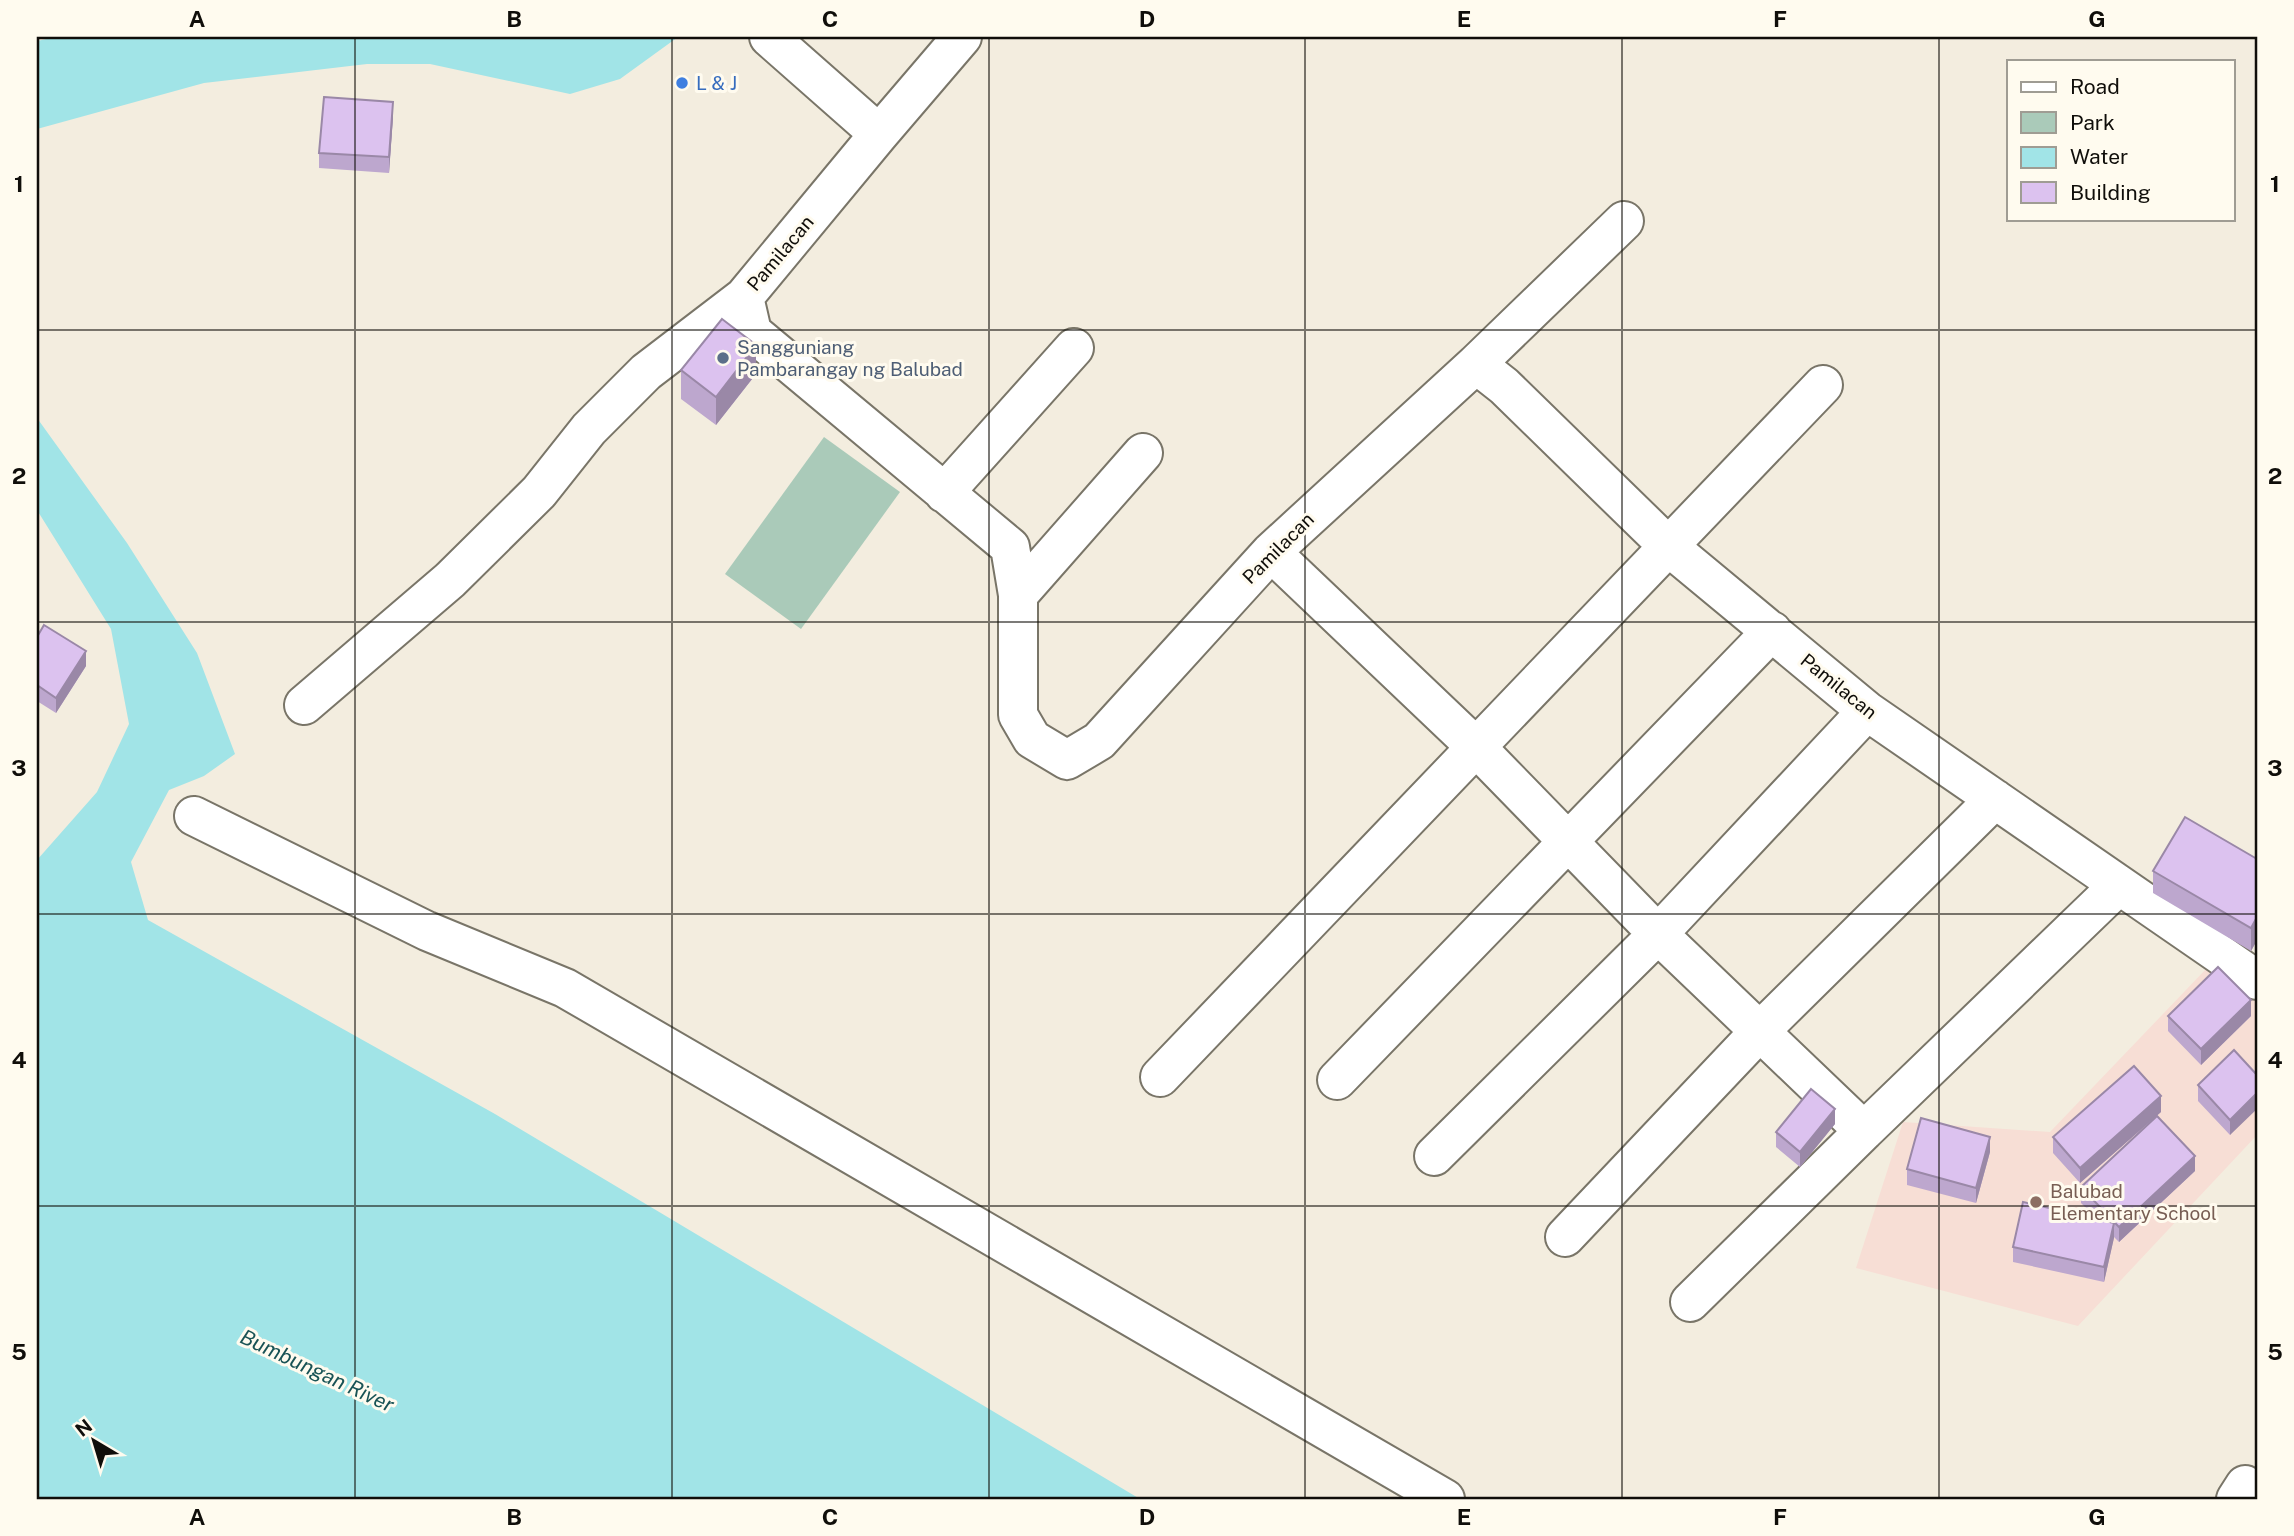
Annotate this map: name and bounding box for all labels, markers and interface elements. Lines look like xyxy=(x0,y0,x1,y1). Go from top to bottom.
text: A xyxy=(189,5,206,32)
text: B xyxy=(506,5,522,32)
text: C xyxy=(822,5,838,32)
text: D xyxy=(1139,5,1155,32)
text: E xyxy=(1457,5,1471,32)
text: F xyxy=(1773,5,1787,32)
text: G xyxy=(2088,5,2106,32)
legend xyxy=(2007,60,2234,220)
place label: L & J xyxy=(696,72,737,94)
text: Road xyxy=(2070,74,2120,99)
marker: L & J xyxy=(674,75,690,91)
text: Park xyxy=(2070,110,2115,135)
text: Water xyxy=(2070,144,2128,169)
text: 1 xyxy=(14,170,24,197)
text: 1 xyxy=(2270,170,2280,197)
text: Building xyxy=(2070,180,2151,205)
street label: Pamilacan xyxy=(742,211,818,295)
place label: Sangguniang Pambarangay ng Balubad xyxy=(737,336,963,380)
marker: Sangguniang Pambarangay ng Balubad xyxy=(715,350,731,366)
text: 2 xyxy=(12,462,26,489)
text: 2 xyxy=(2268,462,2282,489)
street label: Pamilacan xyxy=(1238,508,1318,588)
street label: Pamilacan xyxy=(1797,649,1881,723)
text: 3 xyxy=(11,754,27,781)
text: 3 xyxy=(2267,754,2283,781)
text: 4 xyxy=(11,1046,27,1073)
text: 4 xyxy=(2267,1046,2283,1073)
place label: Balubad Elementary School xyxy=(2050,1180,2217,1224)
marker: Balubad Elementary School xyxy=(2028,1194,2044,1210)
water label: Bumbungan River xyxy=(236,1324,399,1418)
text: 5 xyxy=(11,1338,27,1365)
text: 5 xyxy=(2267,1338,2283,1365)
north arrow xyxy=(60,1406,130,1476)
text: N xyxy=(71,1414,96,1441)
text: A xyxy=(189,1503,206,1530)
text: B xyxy=(506,1503,522,1530)
text: C xyxy=(822,1503,838,1530)
text: D xyxy=(1139,1503,1155,1530)
text: E xyxy=(1457,1503,1471,1530)
text: F xyxy=(1773,1503,1787,1530)
text: G xyxy=(2088,1503,2106,1530)

